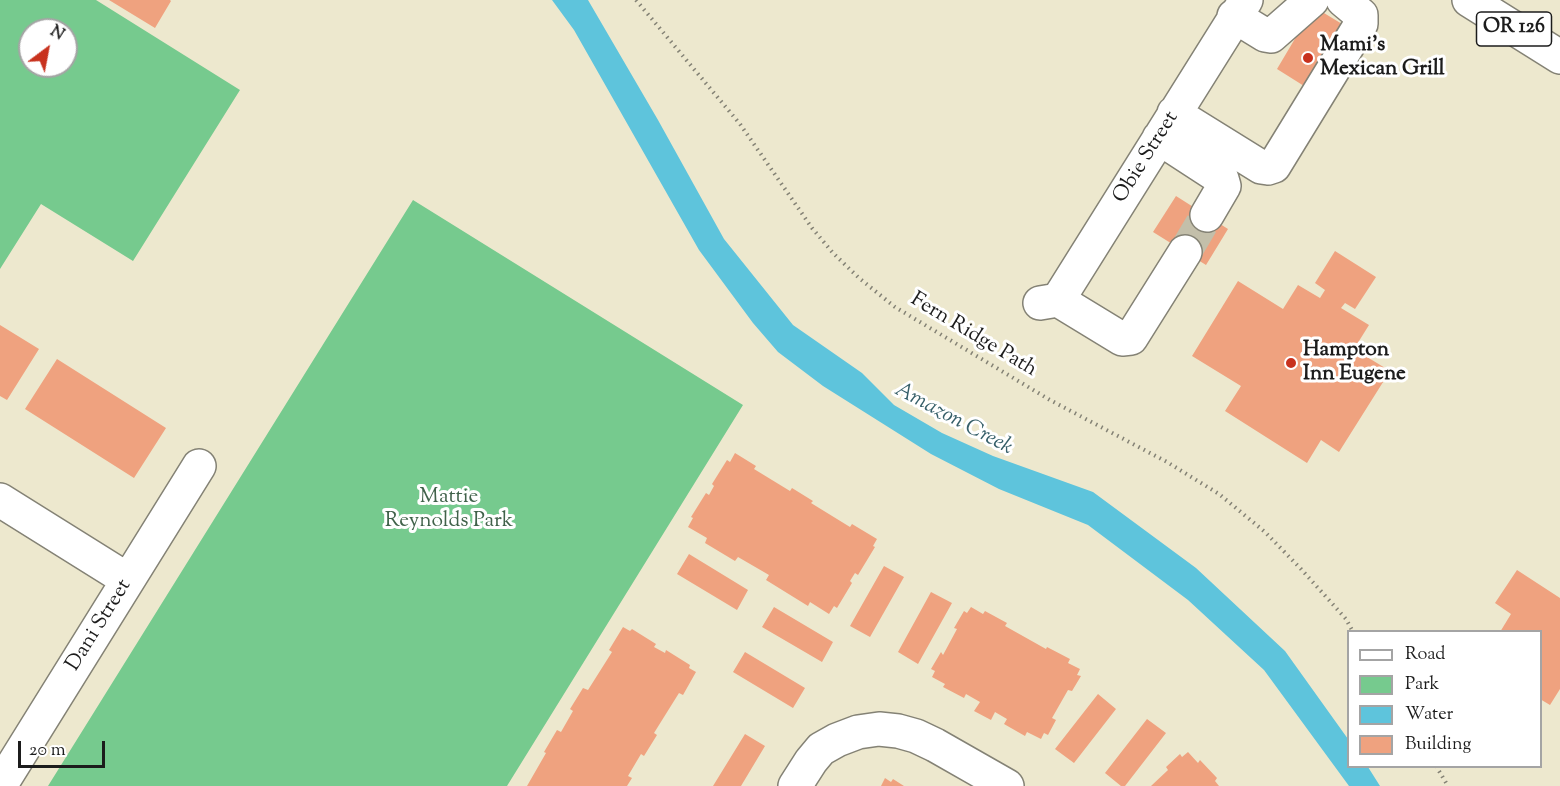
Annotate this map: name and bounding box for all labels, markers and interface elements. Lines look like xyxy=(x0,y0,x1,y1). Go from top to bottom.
road number: OR 126 xyxy=(1476,12,1552,46)
north arrow xyxy=(18,18,78,78)
text: N xyxy=(45,21,68,47)
place label: Mami's Mexican Grill xyxy=(1320,33,1445,83)
marker: Mami's Mexican Grill xyxy=(1301,51,1315,65)
street label: Obie Street xyxy=(1109,107,1185,209)
street label: Fern Ridge Path xyxy=(905,288,1041,384)
place label: Hampton Inn Eugene xyxy=(1303,338,1406,388)
marker: Hampton Inn Eugene xyxy=(1284,356,1298,370)
water label: Amazon Creek xyxy=(889,378,1017,462)
park label: Mattie Reynolds Park xyxy=(385,485,513,535)
street label: Dani Street xyxy=(62,575,138,677)
legend xyxy=(1347,630,1542,768)
text: Road xyxy=(1405,642,1445,668)
text: Park xyxy=(1405,672,1439,698)
text: Water xyxy=(1405,702,1453,728)
scale bar xyxy=(21,729,108,767)
text: Building xyxy=(1405,732,1471,758)
text: 20 m xyxy=(29,738,66,764)

